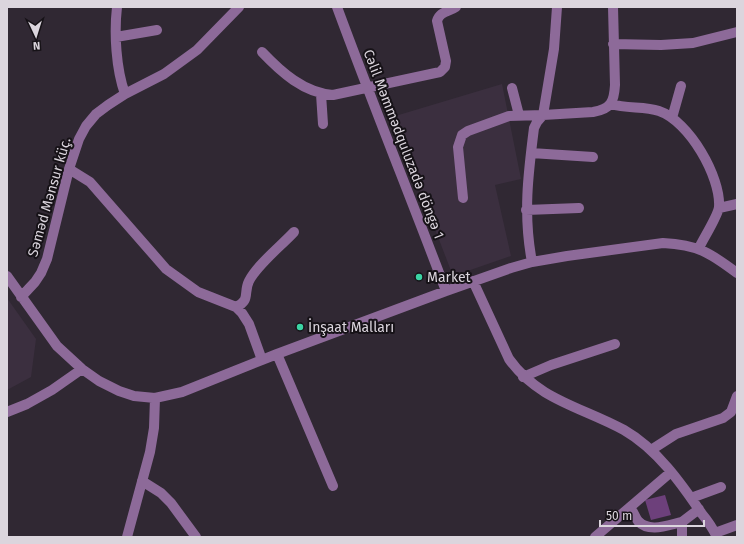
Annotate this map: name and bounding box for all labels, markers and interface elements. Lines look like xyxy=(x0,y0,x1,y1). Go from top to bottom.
north arrow xyxy=(16,16,56,56)
text: N xyxy=(33,39,41,52)
street label: Cəlil Məmmədquluzadə döngə 1 xyxy=(360,47,448,241)
street label: Səməd Mənsur küç. xyxy=(24,136,75,259)
place label: Market xyxy=(427,269,472,286)
marker: Market xyxy=(414,272,424,282)
place label: İnşaat Malları xyxy=(308,318,394,336)
marker: İnşaat Malları xyxy=(295,322,305,332)
scale bar xyxy=(600,502,704,528)
text: 50 m xyxy=(606,509,632,523)

